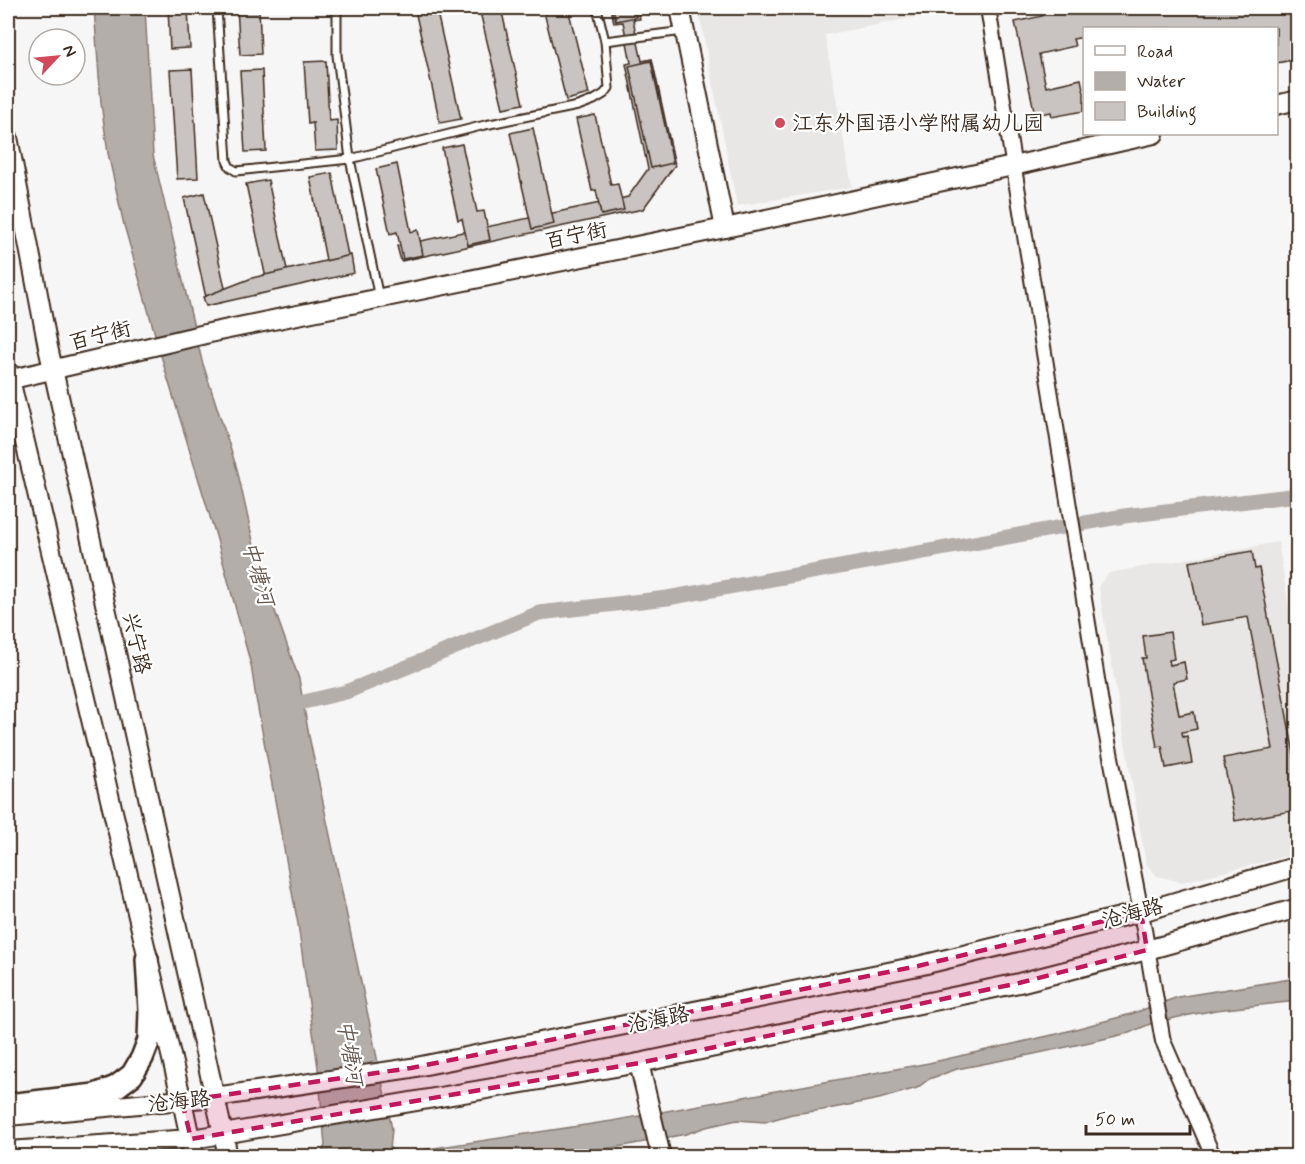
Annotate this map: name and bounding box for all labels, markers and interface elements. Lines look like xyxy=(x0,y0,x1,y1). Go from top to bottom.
north arrow xyxy=(27,27,87,87)
legend xyxy=(1083,27,1278,135)
text: Road xyxy=(1137,40,1173,64)
text: N xyxy=(57,42,81,60)
text: Water xyxy=(1137,70,1186,94)
text: Building xyxy=(1137,100,1197,126)
place label: 江东外国语小学附属幼儿园 xyxy=(792,110,1044,138)
marker: 江东外国语小学附属幼儿园 xyxy=(773,116,787,130)
street label: 百宁街 xyxy=(543,216,610,256)
street label: 百宁街 xyxy=(66,315,134,357)
water label: 中塘河 xyxy=(235,538,280,612)
street label: 兴宁路 xyxy=(115,609,157,677)
street label: 沧海路 xyxy=(1098,892,1166,936)
street label: 沧海路 xyxy=(625,1000,692,1040)
water label: 中塘河 xyxy=(330,1018,368,1090)
street label: 沧海路 xyxy=(146,1085,212,1119)
scale bar xyxy=(1086,1098,1190,1136)
text: 50 m xyxy=(1095,1108,1135,1132)

